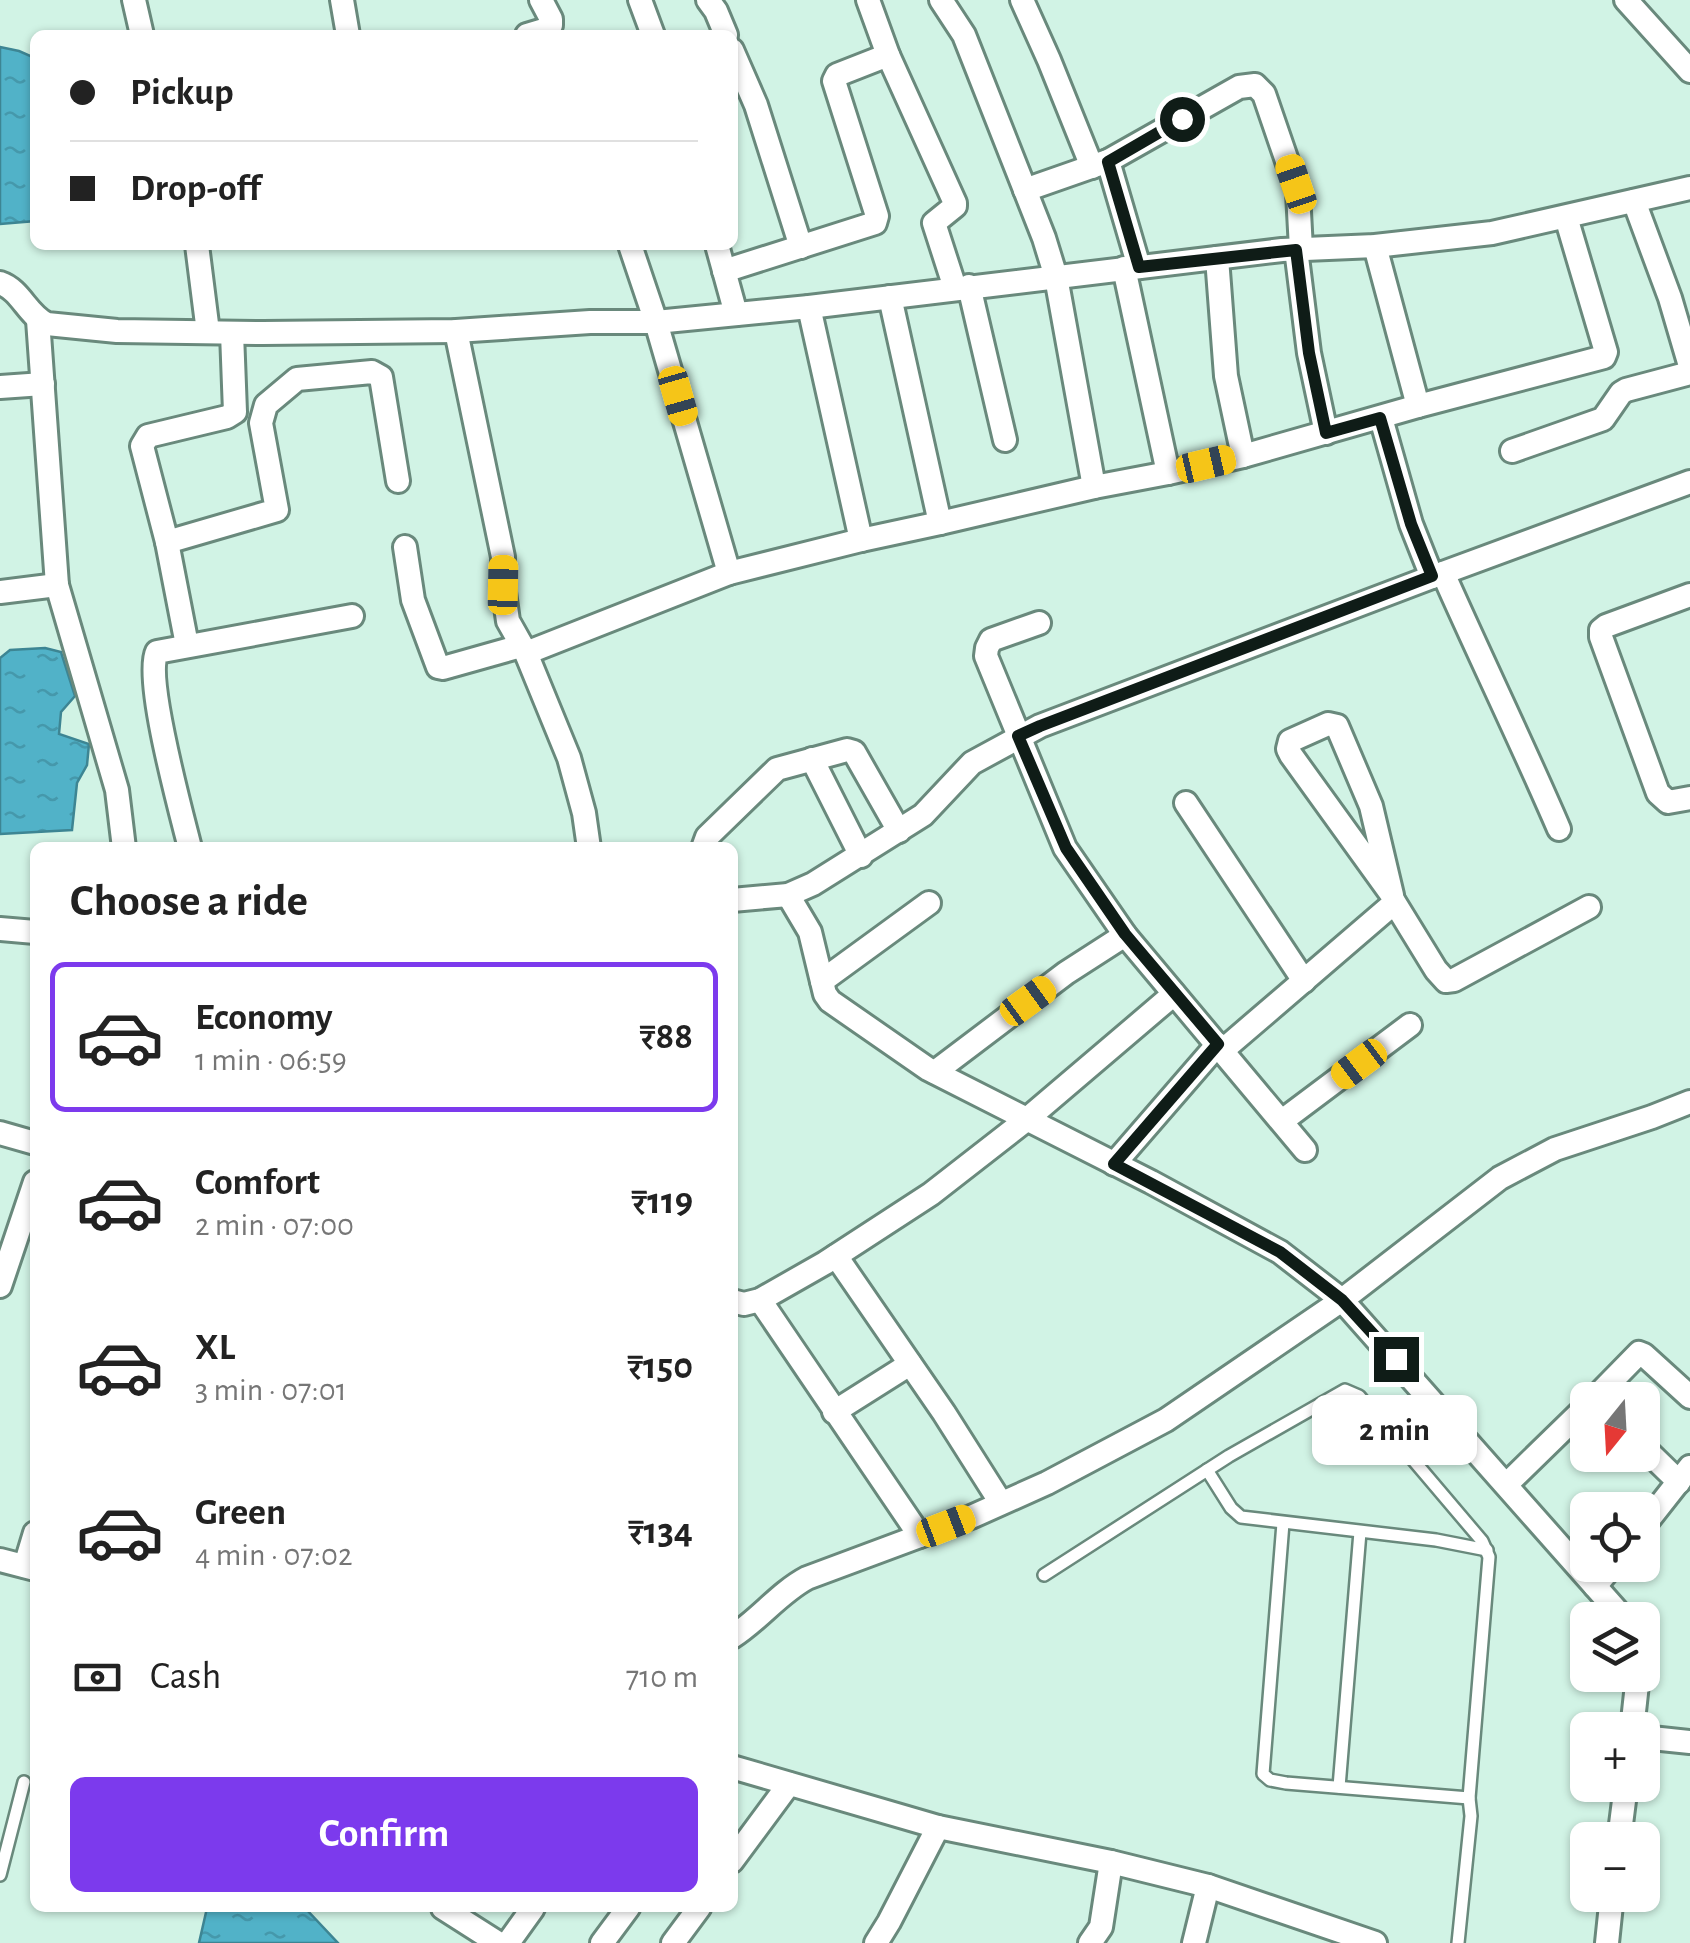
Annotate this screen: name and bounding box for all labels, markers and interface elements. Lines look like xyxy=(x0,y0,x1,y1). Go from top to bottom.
text: Pickup xyxy=(130,74,234,112)
route start xyxy=(1160,97,1205,142)
car xyxy=(1272,151,1320,217)
text: Drop-off xyxy=(130,170,261,208)
car xyxy=(655,363,701,429)
car xyxy=(1173,443,1239,485)
car xyxy=(487,555,519,615)
text: Choose a ride xyxy=(70,879,308,924)
car xyxy=(995,971,1061,1031)
icon: car xyxy=(75,992,165,1082)
text: Economy xyxy=(195,999,333,1037)
text: ₹88 xyxy=(640,1018,693,1056)
car xyxy=(1326,1034,1392,1094)
text: 1 min · 06:59 xyxy=(195,1044,347,1076)
icon: car xyxy=(75,1157,165,1247)
text: Comfort xyxy=(195,1164,320,1202)
text: ₹119 xyxy=(631,1183,693,1221)
text: 2 min · 07:00 xyxy=(195,1209,354,1241)
icon: car xyxy=(75,1322,165,1412)
text: XL xyxy=(195,1329,235,1367)
route end xyxy=(1374,1337,1419,1382)
text: ₹150 xyxy=(627,1348,693,1386)
text: 3 min · 07:01 xyxy=(195,1374,347,1406)
north arrow xyxy=(1570,1382,1660,1472)
map controls xyxy=(1570,1382,1660,1912)
callout: 2 min xyxy=(1314,1394,1478,1464)
text: 2 min xyxy=(1359,1414,1430,1446)
icon: car xyxy=(75,1487,165,1577)
button: locate xyxy=(1570,1492,1660,1582)
text: Green xyxy=(195,1494,286,1532)
car xyxy=(913,1501,979,1551)
text: ₹134 xyxy=(628,1513,693,1551)
text: 4 min · 07:02 xyxy=(195,1539,352,1571)
button: layers xyxy=(1570,1602,1660,1692)
icon: cash xyxy=(70,1650,125,1705)
text: Cash xyxy=(150,1658,221,1696)
text: 710 m xyxy=(626,1661,698,1693)
button: + xyxy=(1570,1712,1660,1802)
button: Confirm xyxy=(70,1777,698,1892)
button: − xyxy=(1570,1822,1660,1912)

